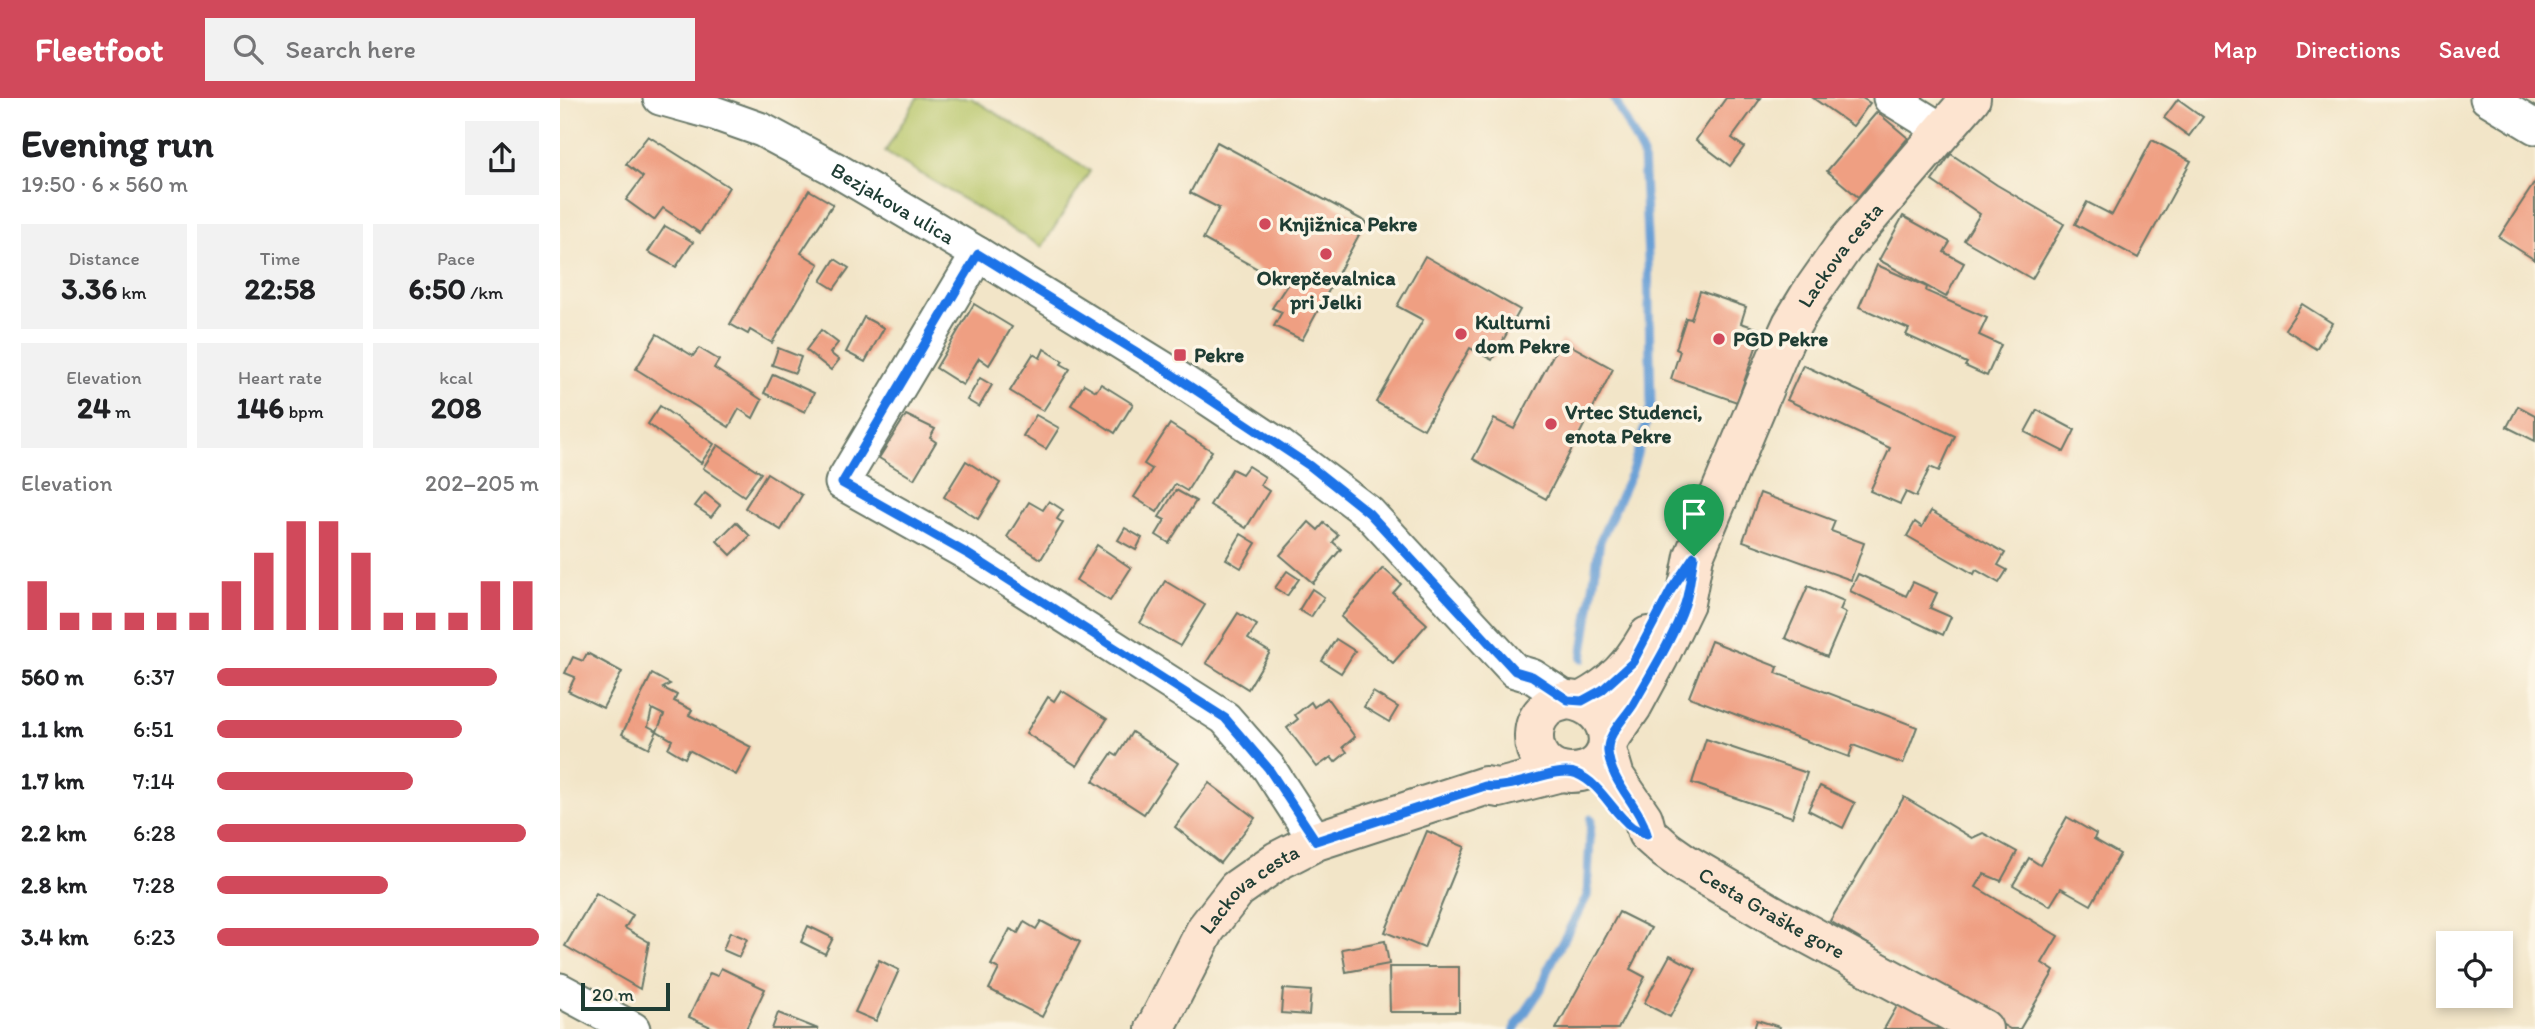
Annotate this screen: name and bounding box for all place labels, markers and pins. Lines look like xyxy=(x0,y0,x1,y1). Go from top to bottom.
place label: Knjižnica Pekre xyxy=(1279,211,1418,237)
marker: Knjižnica Pekre xyxy=(1257,216,1273,232)
marker: Okrepčevalnica pri Jelki xyxy=(1318,246,1334,262)
place label: Okrepčevalnica pri Jelki xyxy=(1257,265,1396,315)
place label: Kulturni dom Pekre xyxy=(1475,309,1570,358)
marker: Kulturni dom Pekre xyxy=(1453,326,1469,342)
place label: PGD Pekre xyxy=(1733,326,1828,351)
marker: PGD Pekre xyxy=(1711,331,1727,347)
place label: Pekre xyxy=(1194,342,1244,367)
marker: Pekre xyxy=(1172,347,1188,363)
place label: Vrtec Studenci, enota Pekre xyxy=(1565,399,1703,448)
marker: Vrtec Studenci, enota Pekre xyxy=(1543,416,1559,432)
pin xyxy=(1664,484,1724,556)

